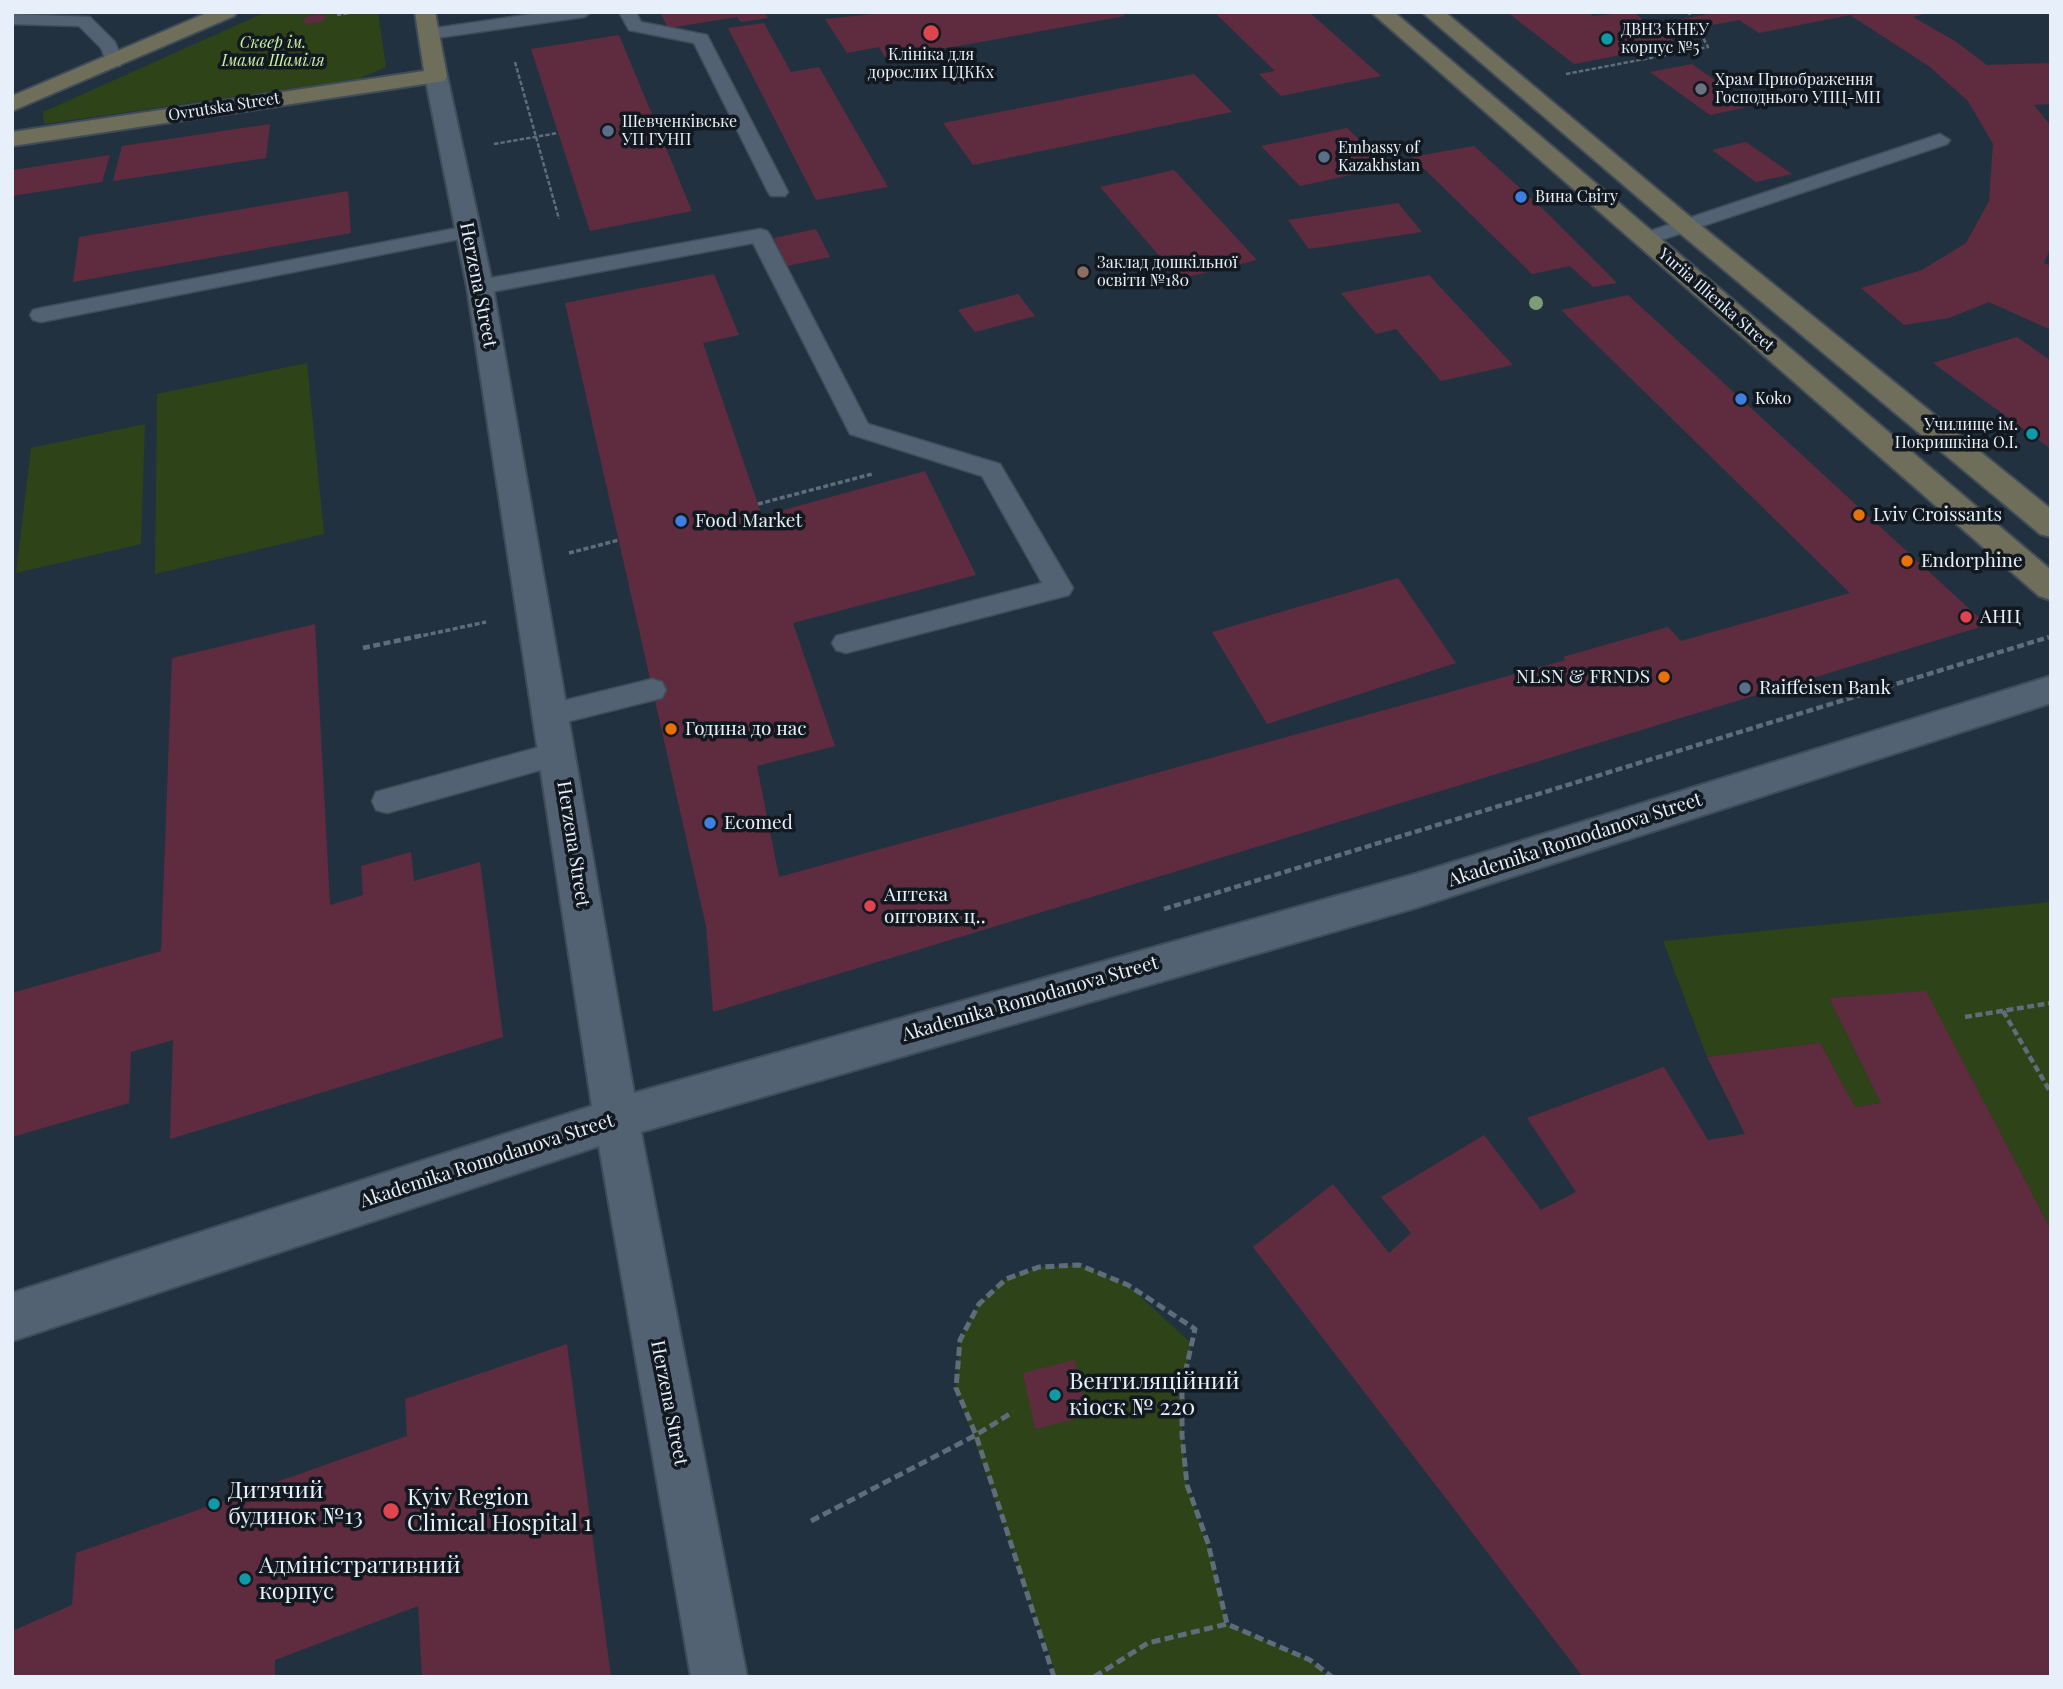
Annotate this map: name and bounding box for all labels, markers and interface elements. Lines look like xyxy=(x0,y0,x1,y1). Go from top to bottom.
place label: ДВНЗ КНЕУ корпус №5 xyxy=(1621,20,1709,58)
marker: Клініка для дорослих ЦДККх xyxy=(921,23,941,43)
marker: ДВНЗ КНЕУ корпус №5 xyxy=(1599,31,1615,47)
park label: Сквер ім. Імама Шаміля xyxy=(221,33,325,71)
place label: Клініка для дорослих ЦДККх xyxy=(868,45,994,83)
place label: Храм Приображення Господнього УПЦ-МП xyxy=(1715,70,1881,108)
marker: Храм Приображення Господнього УПЦ-МП xyxy=(1693,81,1709,97)
street label: Ovrutska Street xyxy=(167,89,281,125)
place label: Шевченківське УП ГУНП xyxy=(622,112,737,150)
marker: Шевченківське УП ГУНП xyxy=(600,123,616,139)
place label: Embassy of Kazakhstan xyxy=(1338,138,1420,176)
marker: Embassy of Kazakhstan xyxy=(1316,149,1332,165)
place label: Вина Світу xyxy=(1535,187,1618,207)
marker: Вина Світу xyxy=(1513,189,1529,205)
street label: Herzena Street xyxy=(455,220,501,350)
street label: Yuriia Illienka Street xyxy=(1654,244,1778,356)
place label: Заклад дошкільної освіти №180 xyxy=(1097,253,1237,291)
marker: Заклад дошкільної освіти №180 xyxy=(1075,264,1091,280)
place label: Koko xyxy=(1755,389,1791,409)
marker: Koko xyxy=(1733,391,1749,407)
place label: Училище ім. Покришкіна О.І. xyxy=(1895,415,2018,453)
marker: Училище ім. Покришкіна О.І. xyxy=(2024,426,2040,442)
place label: Lviv Croissants xyxy=(1873,504,2002,526)
marker: Lviv Croissants xyxy=(1851,507,1867,523)
place label: Food Market xyxy=(695,510,802,532)
marker: Food Market xyxy=(673,513,689,529)
place label: Endorphine xyxy=(1921,550,2023,572)
marker: Endorphine xyxy=(1899,553,1915,569)
place label: АНЦ xyxy=(1980,606,2021,628)
marker: АНЦ xyxy=(1958,609,1974,625)
place label: NLSN & FRNDS xyxy=(1516,666,1650,688)
marker: NLSN & FRNDS xyxy=(1656,669,1672,685)
place label: Raiffeisen Bank xyxy=(1759,677,1891,699)
marker: Raiffeisen Bank xyxy=(1737,680,1753,696)
place label: Година до нас xyxy=(685,718,807,740)
marker: Година до нас xyxy=(663,721,679,737)
street label: Herzena Street xyxy=(552,779,594,909)
street label: Akademika Romodanova Street xyxy=(1445,788,1705,892)
place label: Ecomed xyxy=(724,812,793,834)
marker: Ecomed xyxy=(702,815,718,831)
place label: Аптека оптових ц‥ xyxy=(884,884,986,928)
marker: Аптека оптових ц‥ xyxy=(862,898,878,914)
street label: Akademika Romodanova Street xyxy=(899,951,1161,1047)
street label: Akademika Romodanova Street xyxy=(357,1109,617,1213)
street label: Herzena Street xyxy=(646,1338,692,1468)
place label: Вентиляційний кіоск № 220 xyxy=(1069,1368,1240,1422)
marker: Вентиляційний кіоск № 220 xyxy=(1047,1387,1063,1403)
place label: Дитячий будинок №13 xyxy=(228,1477,363,1531)
place label: Kyiv Region Clinical Hospital 1 xyxy=(407,1484,592,1538)
marker: Дитячий будинок №13 xyxy=(206,1496,222,1512)
marker: Kyiv Region Clinical Hospital 1 xyxy=(381,1501,401,1521)
place label: Адміністративний корпус xyxy=(259,1552,461,1606)
marker: Адміністративний корпус xyxy=(237,1571,253,1587)

